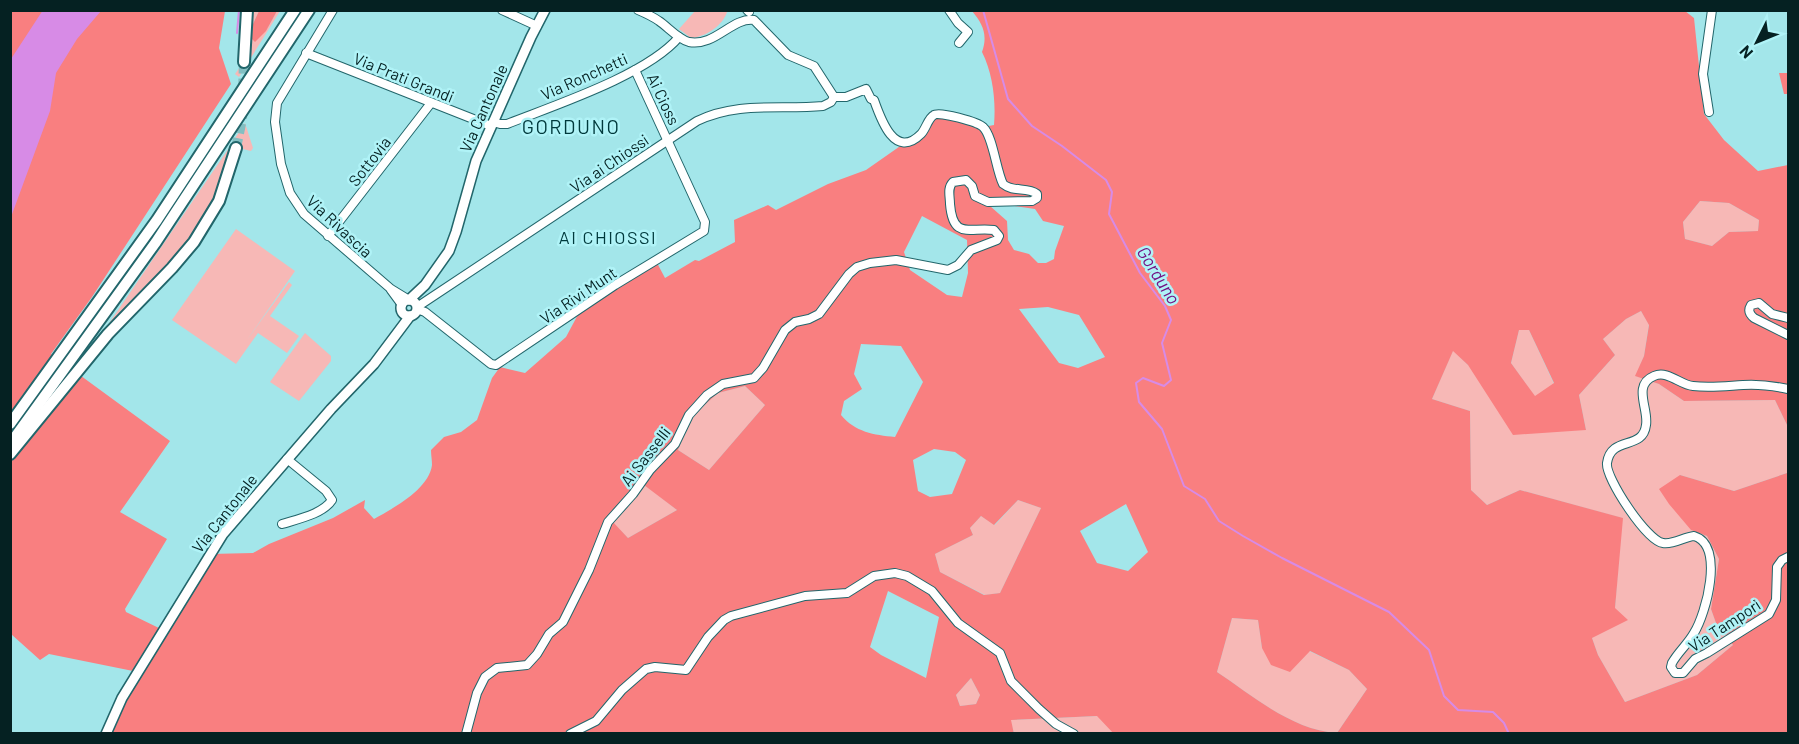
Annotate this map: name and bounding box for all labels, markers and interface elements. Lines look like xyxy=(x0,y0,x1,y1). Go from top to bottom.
north arrow xyxy=(1727,12,1787,72)
text: N xyxy=(1735,42,1756,63)
street label: Via Prati Grandi xyxy=(351,48,457,106)
street label: Via Ronchetti xyxy=(538,48,630,104)
street label: Via Cantonale xyxy=(455,61,511,155)
street label: Ai Cioss xyxy=(644,70,684,128)
district label: GORDUNO xyxy=(522,114,620,138)
street label: Via ai Chiossi xyxy=(566,130,652,196)
street label: Sottovia xyxy=(344,132,394,190)
street label: Via Rivascia xyxy=(303,191,377,261)
district label: AI CHIOSSI xyxy=(559,226,657,248)
water label: Gorduno xyxy=(1133,242,1185,308)
street label: Via Rivi Munt xyxy=(536,262,620,328)
street label: Ai Sasselli xyxy=(616,423,674,489)
street label: Via Cantonale xyxy=(187,470,261,556)
street label: Via Tamporì xyxy=(1685,595,1763,655)

